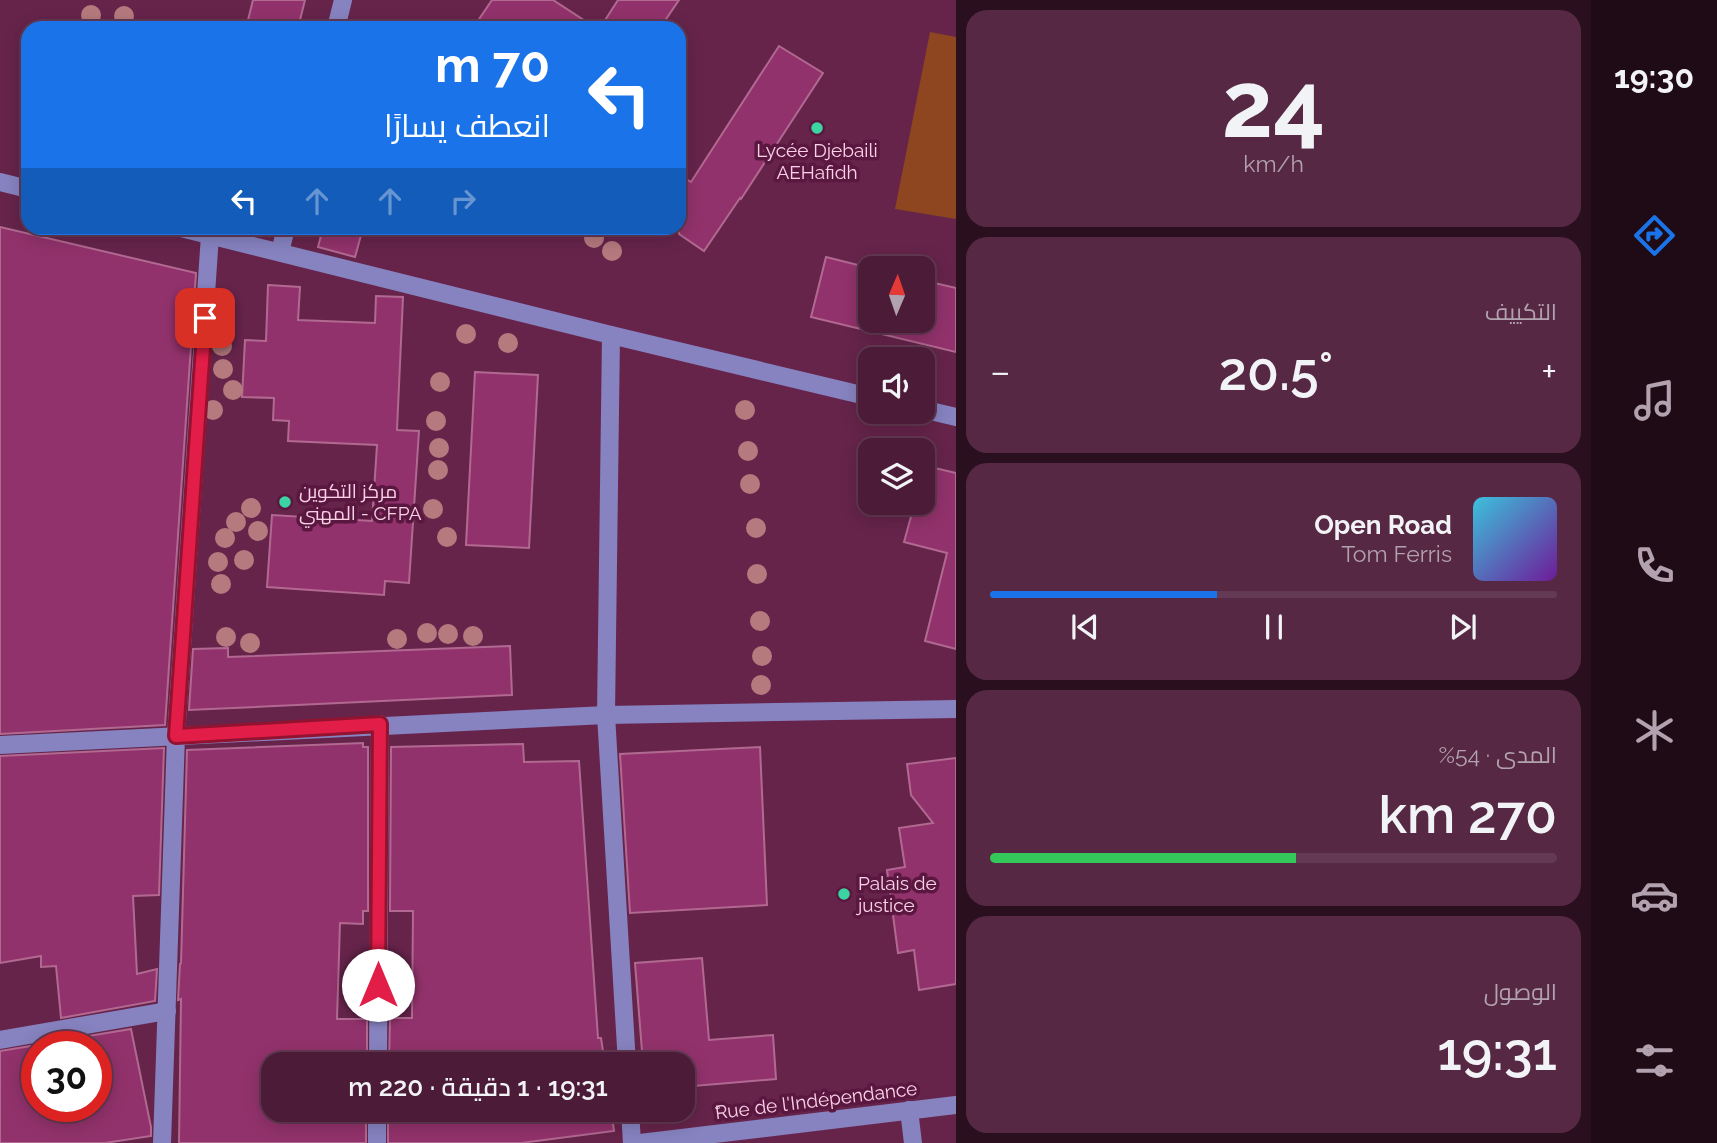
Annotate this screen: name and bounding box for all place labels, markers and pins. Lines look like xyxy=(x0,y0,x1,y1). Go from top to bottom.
marker: Lycée Djebaili AEHafidh xyxy=(809,120,825,136)
place label: Lycée Djebaili AEHafidh xyxy=(756,139,878,183)
pin xyxy=(175,288,235,348)
place label: مركز التكوين المهني - CFPA xyxy=(299,480,422,528)
marker: مركز التكوين المهني - CFPA xyxy=(277,494,293,510)
place label: Palais de justice xyxy=(855,872,937,916)
marker: Palais de justice xyxy=(836,886,852,902)

